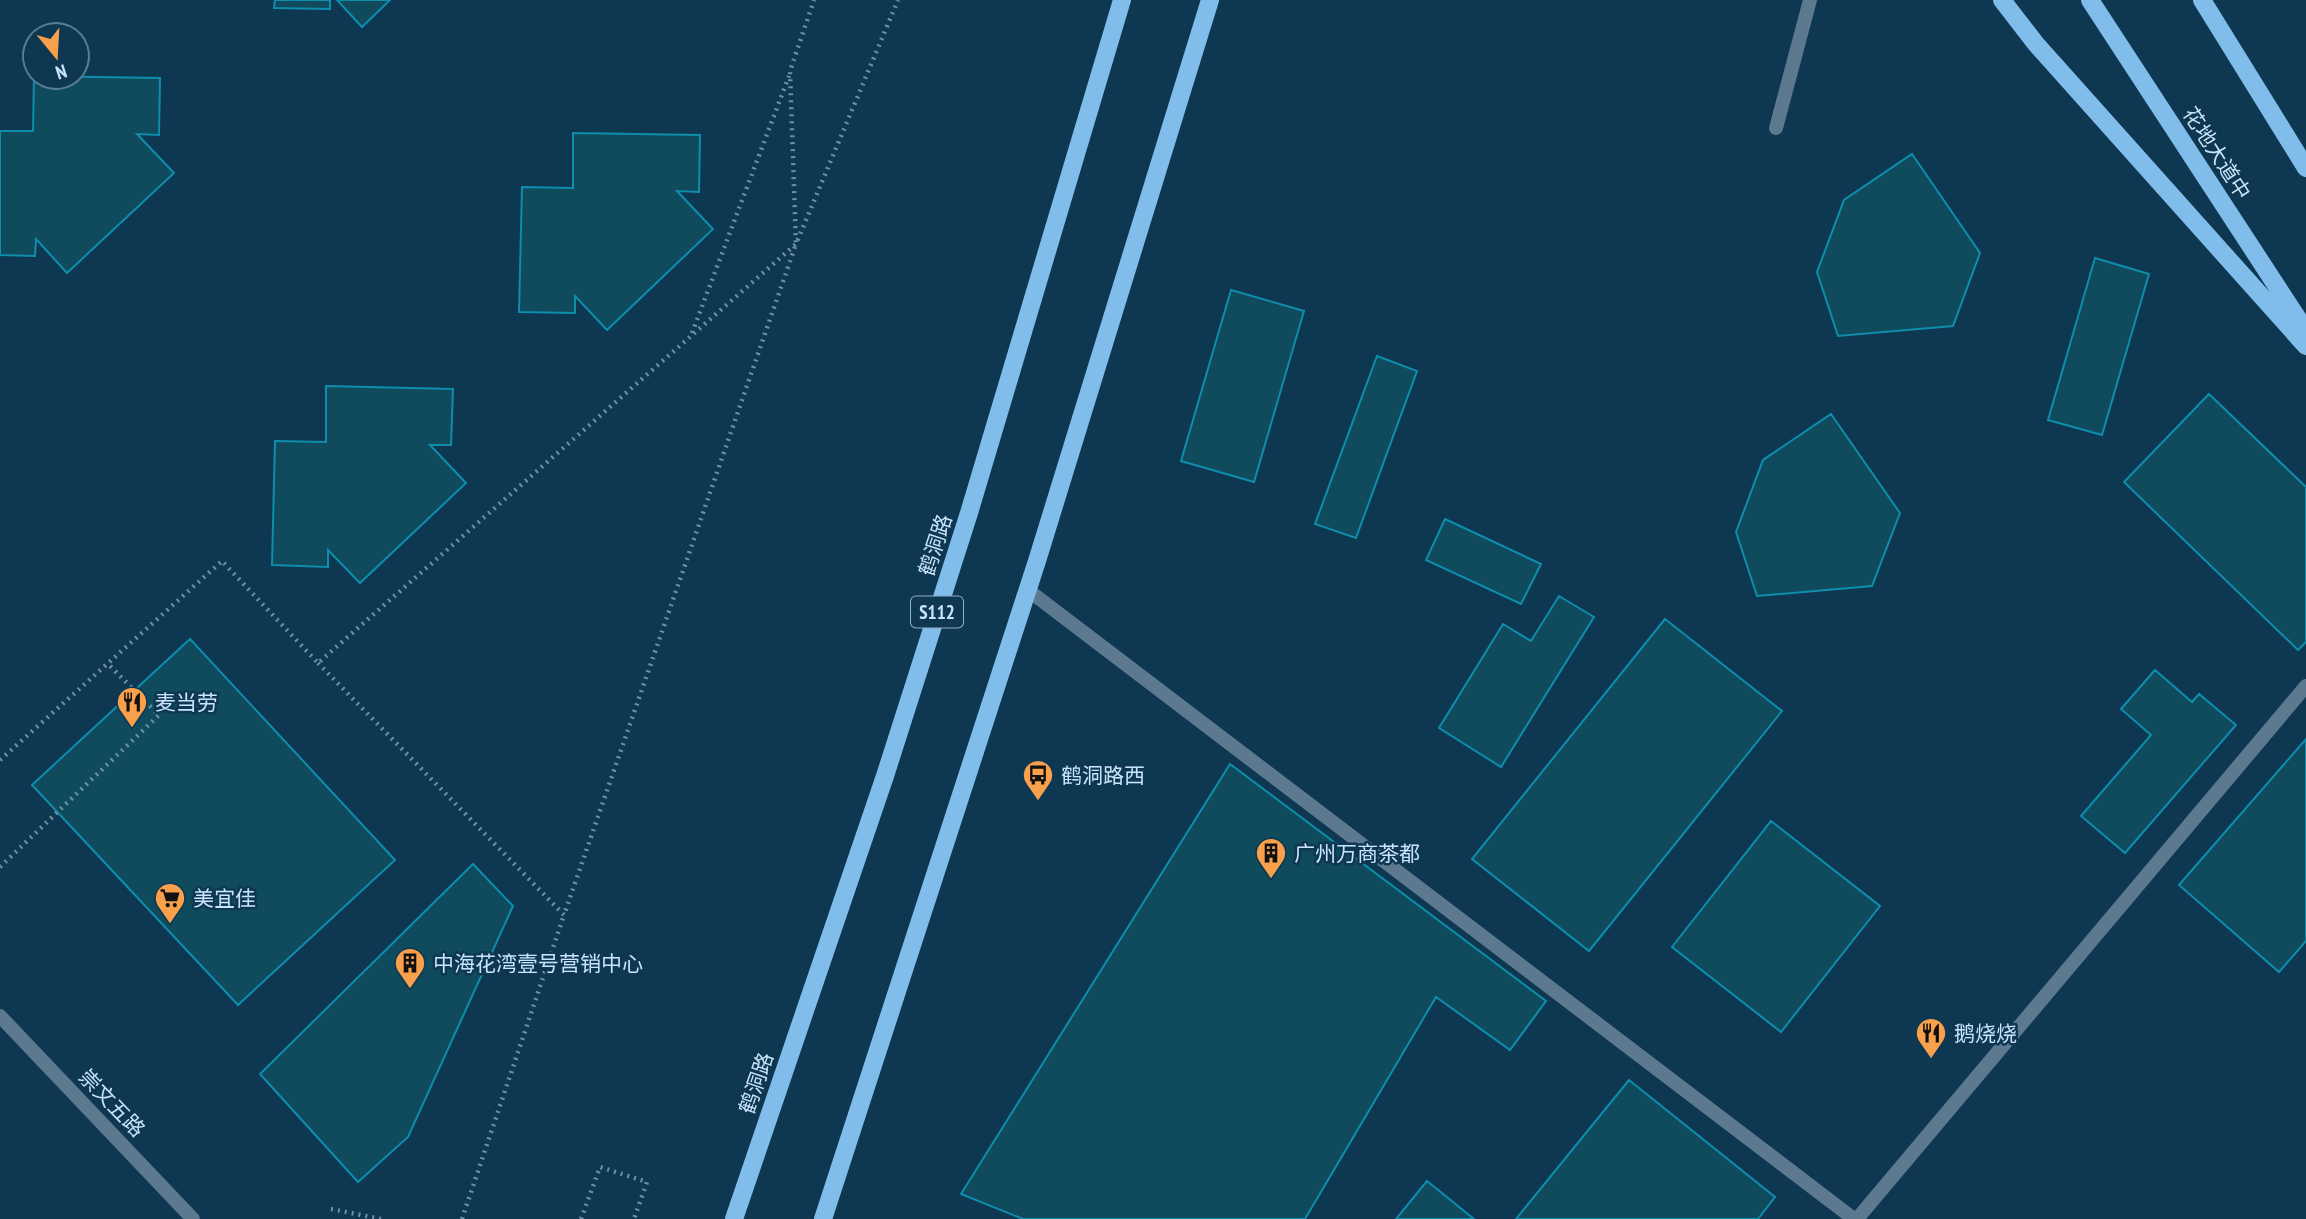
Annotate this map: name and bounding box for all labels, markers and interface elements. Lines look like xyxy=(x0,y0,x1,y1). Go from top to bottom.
north arrow xyxy=(21,21,91,91)
text: N xyxy=(53,59,70,85)
street label: 花地大道中 xyxy=(2177,102,2257,204)
street label: 鹤洞路 xyxy=(912,511,958,579)
road number: S112 xyxy=(911,596,963,628)
restaurant icon: 麦当劳 xyxy=(115,685,149,729)
place label: 麦当劳 xyxy=(155,689,218,716)
bus stop icon: 鹤洞路西 xyxy=(1021,758,1055,802)
place label: 鹤洞路西 xyxy=(1061,762,1145,789)
building icon: 广州万商茶都 xyxy=(1254,836,1288,880)
place label: 广州万商茶都 xyxy=(1294,840,1420,867)
supermarket icon: 美宜佳 xyxy=(153,881,187,925)
place label: 美宜佳 xyxy=(193,885,256,912)
building icon: 中海花湾壹号营销中心 xyxy=(393,946,427,990)
place label: 中海花湾壹号营销中心 xyxy=(433,950,643,977)
restaurant icon: 鹅烧烧 xyxy=(1914,1016,1948,1060)
place label: 鹅烧烧 xyxy=(1954,1020,2017,1047)
street label: 鹤洞路 xyxy=(733,1049,779,1117)
street label: 崇文五路 xyxy=(73,1063,151,1143)

